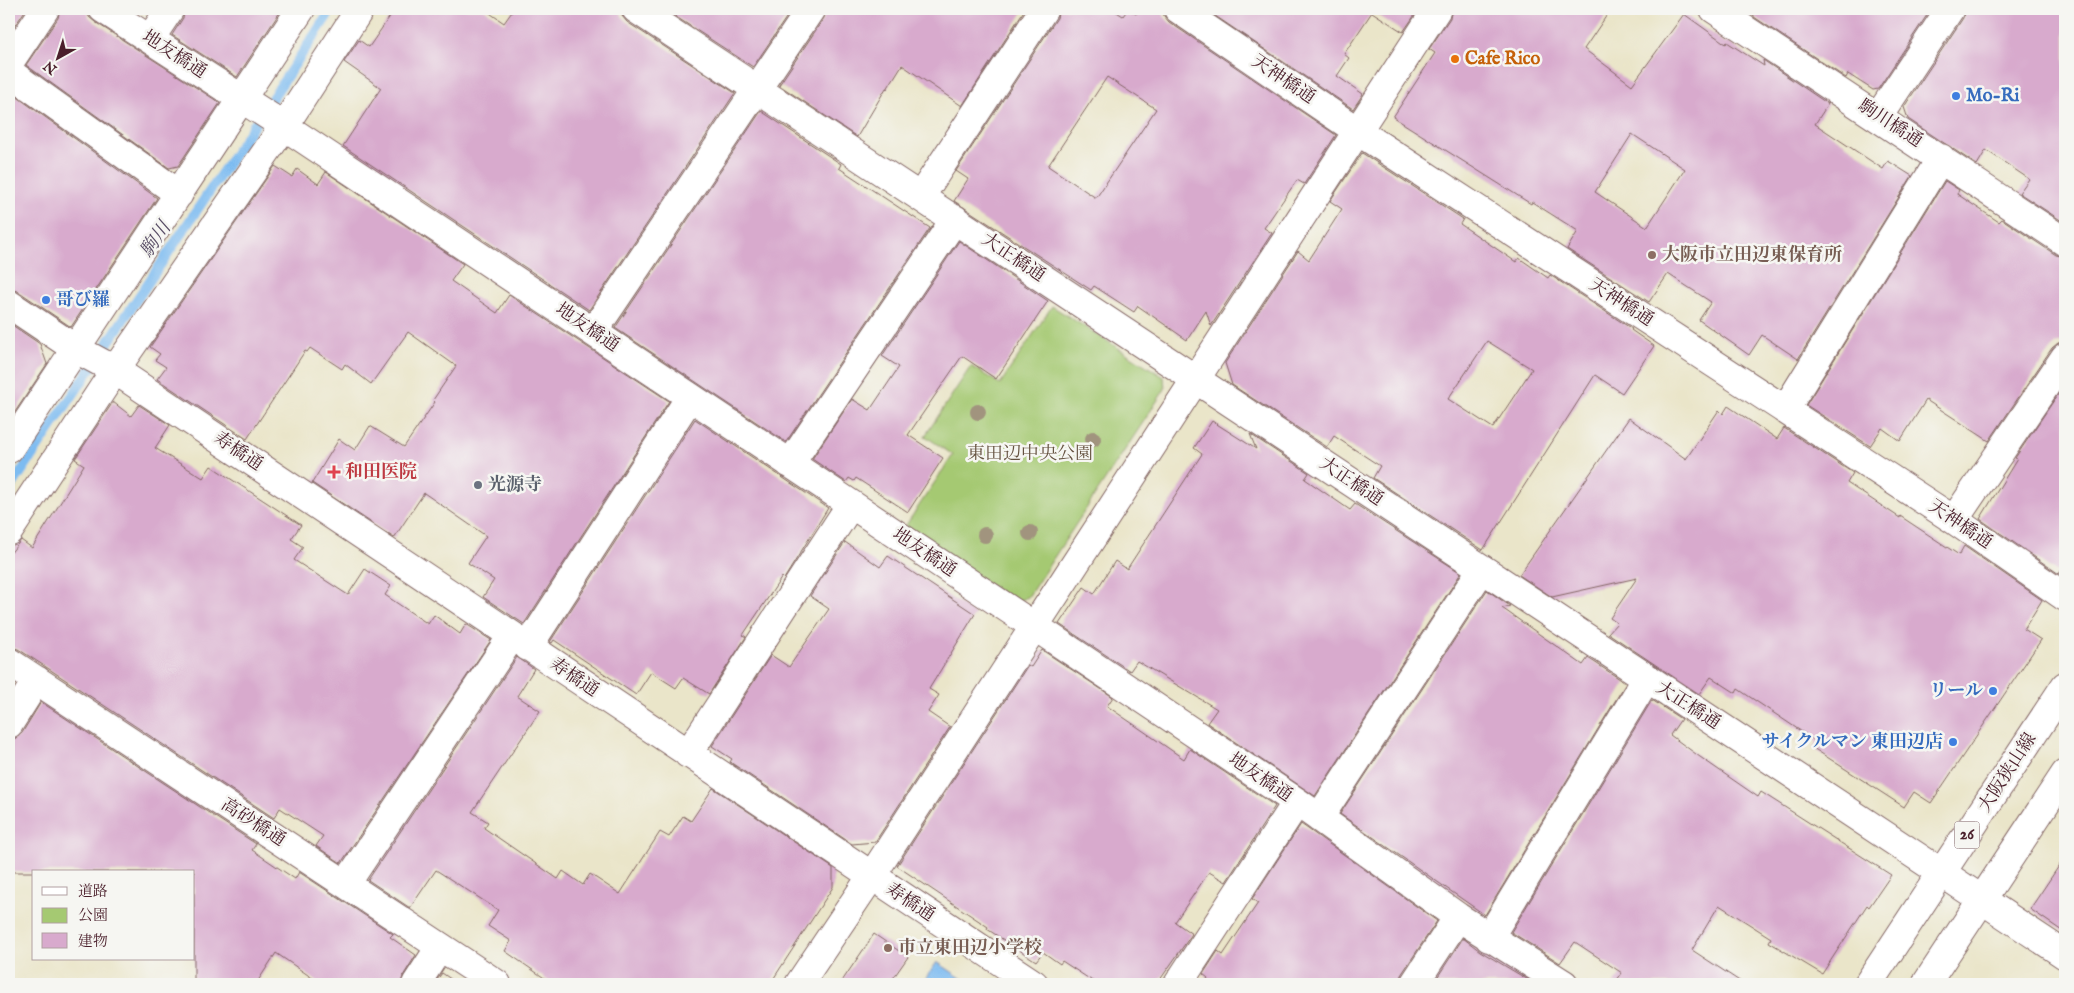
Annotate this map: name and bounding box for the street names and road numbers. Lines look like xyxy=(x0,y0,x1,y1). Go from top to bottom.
street label: 地友橋通 xyxy=(138,26,210,84)
street label: 天神橋通 xyxy=(1247,50,1319,110)
street label: 駒川橋通 xyxy=(1854,95,1926,153)
street label: 大正橋通 xyxy=(977,228,1049,288)
street label: 天神橋通 xyxy=(1585,274,1657,332)
street label: 地友橋通 xyxy=(551,298,623,358)
street label: 寿橋通 xyxy=(209,427,267,477)
street label: 大正橋通 xyxy=(1315,452,1387,512)
street label: 天神橋通 xyxy=(1924,495,1996,555)
street label: 地友橋通 xyxy=(888,523,960,583)
street label: 寿橋通 xyxy=(545,653,603,703)
street label: 大正橋通 xyxy=(1652,677,1724,735)
street label: 大阪狭山線 xyxy=(1974,729,2042,817)
street label: 地友橋通 xyxy=(1224,748,1296,808)
street label: 高砂橋通 xyxy=(217,794,289,852)
road number: 26 xyxy=(1954,822,1980,848)
street label: 寿橋通 xyxy=(881,879,939,927)

